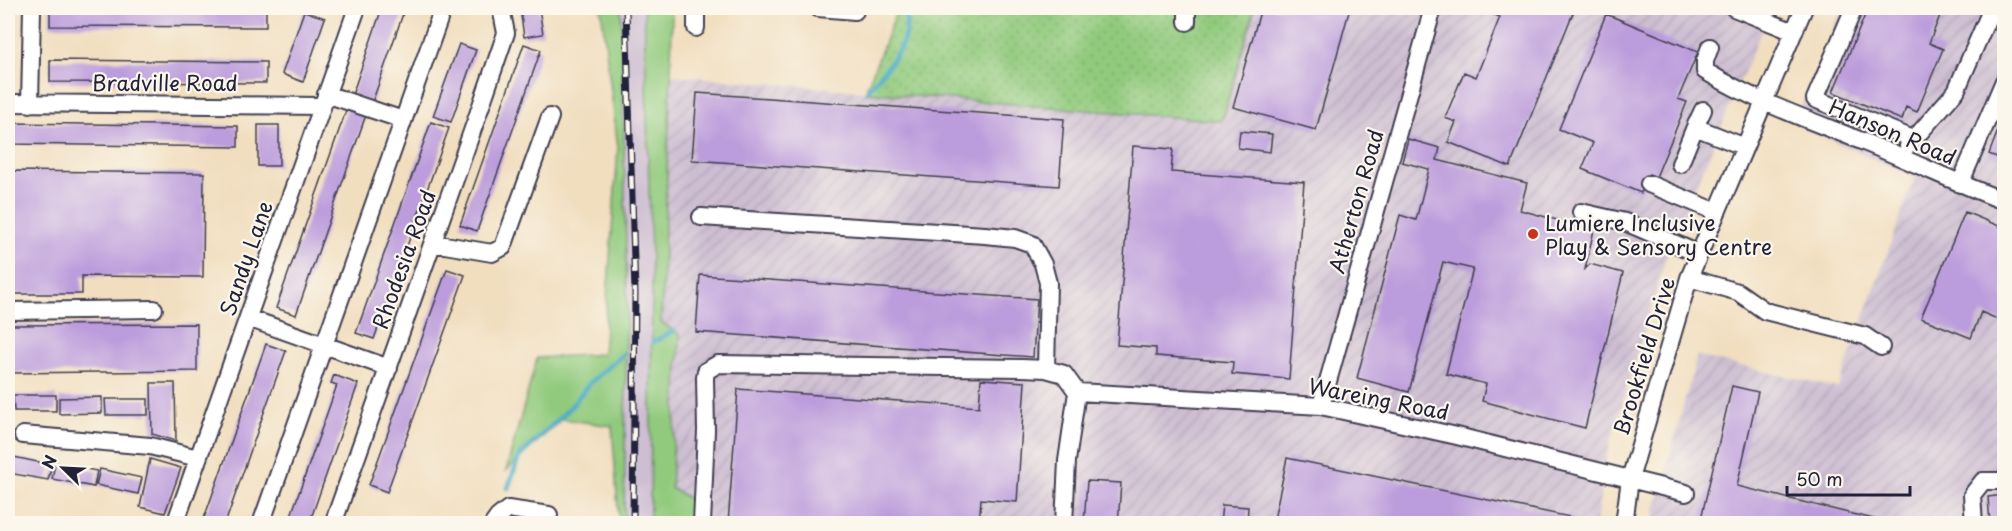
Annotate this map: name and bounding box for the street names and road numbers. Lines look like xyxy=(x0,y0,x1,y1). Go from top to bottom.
street label: Bradville Road xyxy=(92,66,238,98)
street label: Hanson Road xyxy=(1824,90,1962,172)
street label: Atherton Road xyxy=(1319,125,1391,277)
street label: Rhodesia Road xyxy=(363,185,443,333)
street label: Sandy Lane xyxy=(210,196,280,320)
street label: Brookfield Drive xyxy=(1604,273,1682,439)
street label: Wareing Road xyxy=(1306,369,1452,427)

